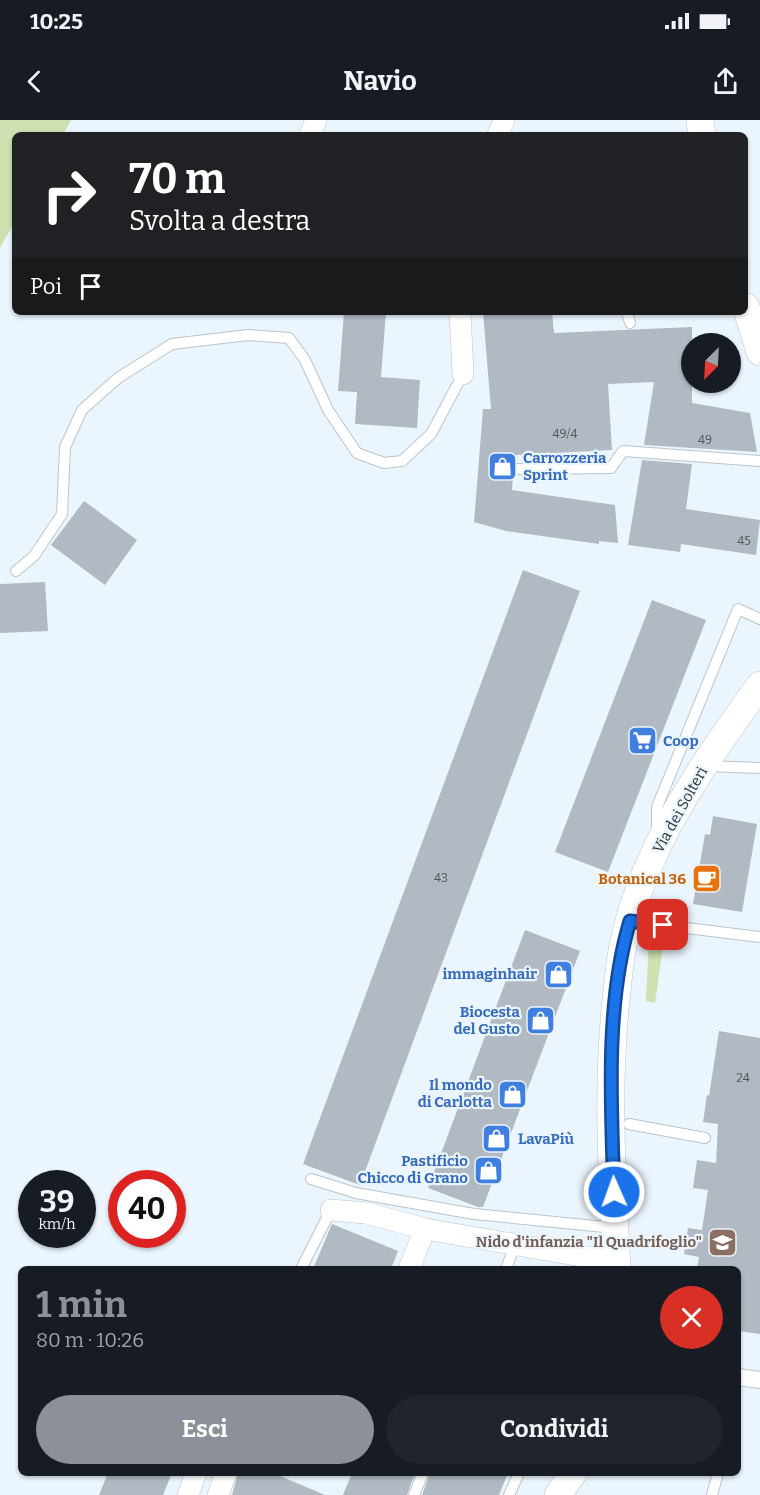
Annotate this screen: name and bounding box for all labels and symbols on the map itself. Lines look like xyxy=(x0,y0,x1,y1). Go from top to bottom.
north arrow xyxy=(681,333,741,393)
house number: 49/4 xyxy=(553,427,577,441)
house number: 49 xyxy=(698,433,712,447)
place label: Carrozzeria Sprint xyxy=(523,449,607,484)
shop icon: Carrozzeria Sprint xyxy=(486,451,518,483)
house number: 45 xyxy=(737,534,751,548)
supermarket icon: Coop xyxy=(626,725,658,757)
place label: Coop xyxy=(663,732,699,750)
street label: Via dei Solteri xyxy=(649,763,711,856)
cafe icon: Botanical 36 xyxy=(691,863,723,895)
place label: Botanical 36 xyxy=(598,870,686,888)
house number: 43 xyxy=(434,871,448,885)
pin xyxy=(637,899,688,950)
shop icon: immaginhair xyxy=(542,958,574,990)
place label: immaginhair xyxy=(443,965,537,983)
place label: Biocesta del Gusto xyxy=(454,1003,521,1038)
shop icon: Biocesta del Gusto xyxy=(525,1005,557,1037)
house number: 24 xyxy=(736,1071,750,1085)
place label: Il mondo di Carlotta xyxy=(418,1076,493,1111)
shop icon: Il mondo di Carlotta xyxy=(497,1078,529,1110)
shop icon: LavaPiù xyxy=(481,1123,513,1155)
place label: LavaPiù xyxy=(518,1130,574,1148)
place label: Pastificio Chicco di Grano xyxy=(358,1152,468,1187)
shop icon: Pastificio Chicco di Grano xyxy=(473,1154,505,1186)
position arrow xyxy=(582,1160,646,1224)
speed limit sign: 40 xyxy=(108,1170,186,1248)
school or university icon: Nido d'infanzia "Il Quadrifoglio" xyxy=(707,1226,739,1258)
place label: Nido d'infanzia "Il Quadrifoglio" xyxy=(476,1233,702,1251)

